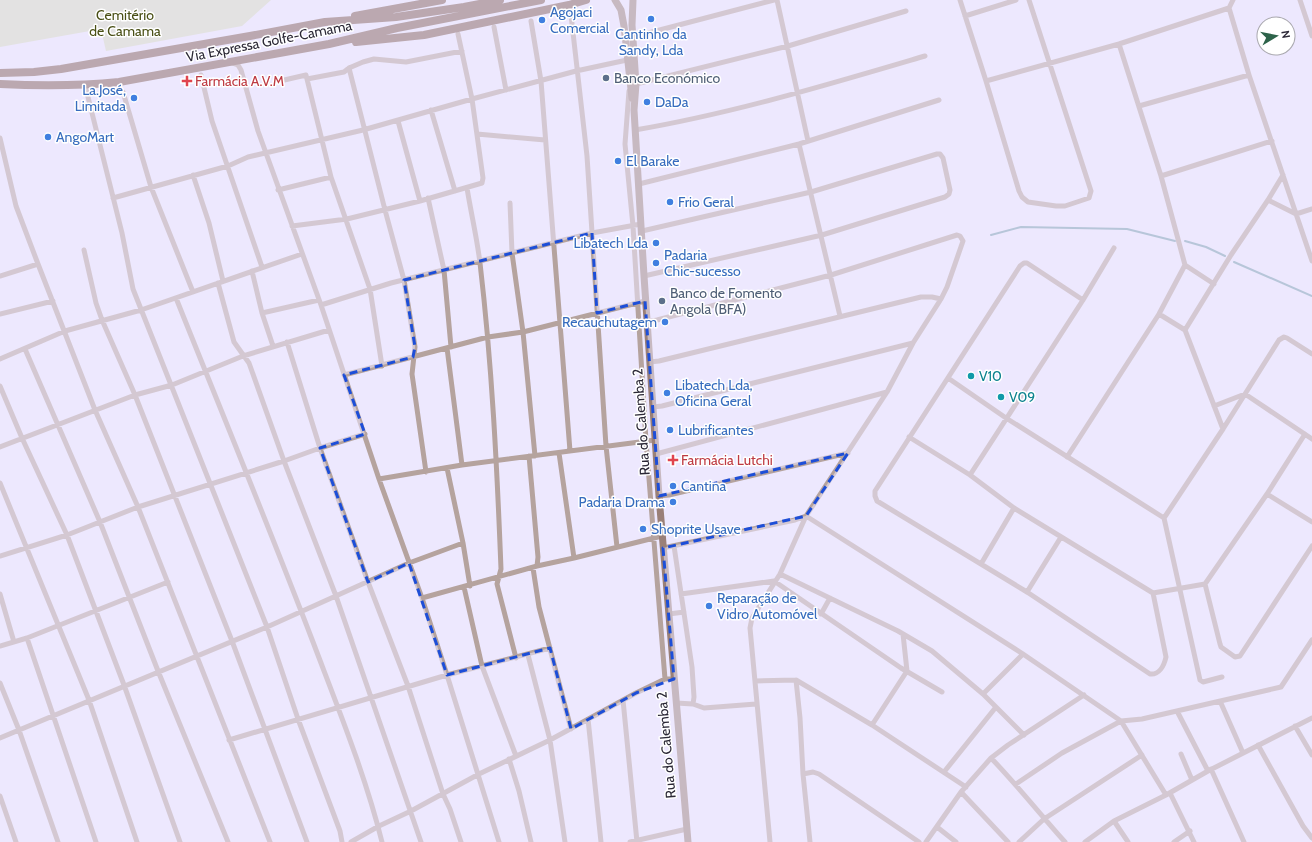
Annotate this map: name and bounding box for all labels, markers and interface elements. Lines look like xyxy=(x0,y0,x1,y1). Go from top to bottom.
place label: Agojaci Comercial xyxy=(550,3,610,37)
park label: Cemitério de Camama xyxy=(89,6,161,40)
marker: Cantinho da Sandy, Lda xyxy=(646,14,656,24)
marker: Agojaci Comercial xyxy=(537,15,547,25)
street label: Via Expressa Golfe-Camama xyxy=(185,16,354,66)
north arrow xyxy=(1256,16,1296,56)
place label: Cantinho da Sandy, Lda xyxy=(615,25,687,59)
text: N xyxy=(1278,29,1293,39)
place label: Banco Económico xyxy=(614,69,721,87)
place label: Farmácia A.V.M xyxy=(195,72,284,90)
marker: Banco Económico xyxy=(601,73,611,83)
marker: Farmácia A.V.M xyxy=(182,76,192,86)
place label: La.José, Limitada xyxy=(75,81,126,115)
marker: La.José, Limitada xyxy=(129,93,139,103)
place label: DaDa xyxy=(655,93,689,111)
marker: DaDa xyxy=(642,97,652,107)
place label: AngoMart xyxy=(56,128,114,146)
marker: AngoMart xyxy=(43,132,53,142)
place label: El Barake xyxy=(626,152,679,170)
marker: El Barake xyxy=(613,156,623,166)
place label: Frio Geral xyxy=(678,193,734,211)
marker: Frio Geral xyxy=(665,197,675,207)
place label: Libatech Lda xyxy=(573,234,648,252)
marker: Libatech Lda xyxy=(651,238,661,248)
place label: Padaria Chic-sucesso xyxy=(664,246,741,280)
marker: Padaria Chic-sucesso xyxy=(651,258,661,268)
place label: Banco de Fomento Angola (BFA) xyxy=(670,284,782,318)
marker: Banco de Fomento Angola (BFA) xyxy=(657,296,667,306)
place label: Recauchutagem xyxy=(562,313,657,331)
marker: Recauchutagem xyxy=(660,317,670,327)
place label: V10 xyxy=(979,367,1002,385)
street label: Rua do Calemba 2 xyxy=(628,368,654,476)
marker: V10 xyxy=(966,371,976,381)
place label: Libatech Lda, Oficina Geral xyxy=(675,376,753,410)
marker: Libatech Lda, Oficina Geral xyxy=(662,388,672,398)
place label: V09 xyxy=(1009,388,1035,406)
marker: V09 xyxy=(996,392,1006,402)
place label: Lubrificantes xyxy=(678,421,754,439)
marker: Lubrificantes xyxy=(665,425,675,435)
place label: Farmácia Lutchi xyxy=(681,451,773,469)
marker: Farmácia Lutchi xyxy=(668,455,678,465)
place label: Cantina xyxy=(681,477,727,495)
marker: Cantina xyxy=(668,481,678,491)
place label: Padaria Drama xyxy=(579,493,665,511)
marker: Padaria Drama xyxy=(668,497,678,507)
place label: Shoprite Usave xyxy=(651,520,741,538)
marker: Shoprite Usave xyxy=(638,524,648,534)
place label: Reparação de Vidro Automóvel xyxy=(717,589,818,623)
marker: Reparação de Vidro Automóvel xyxy=(704,601,714,611)
street label: Rua do Calemba 2 xyxy=(652,691,680,799)

